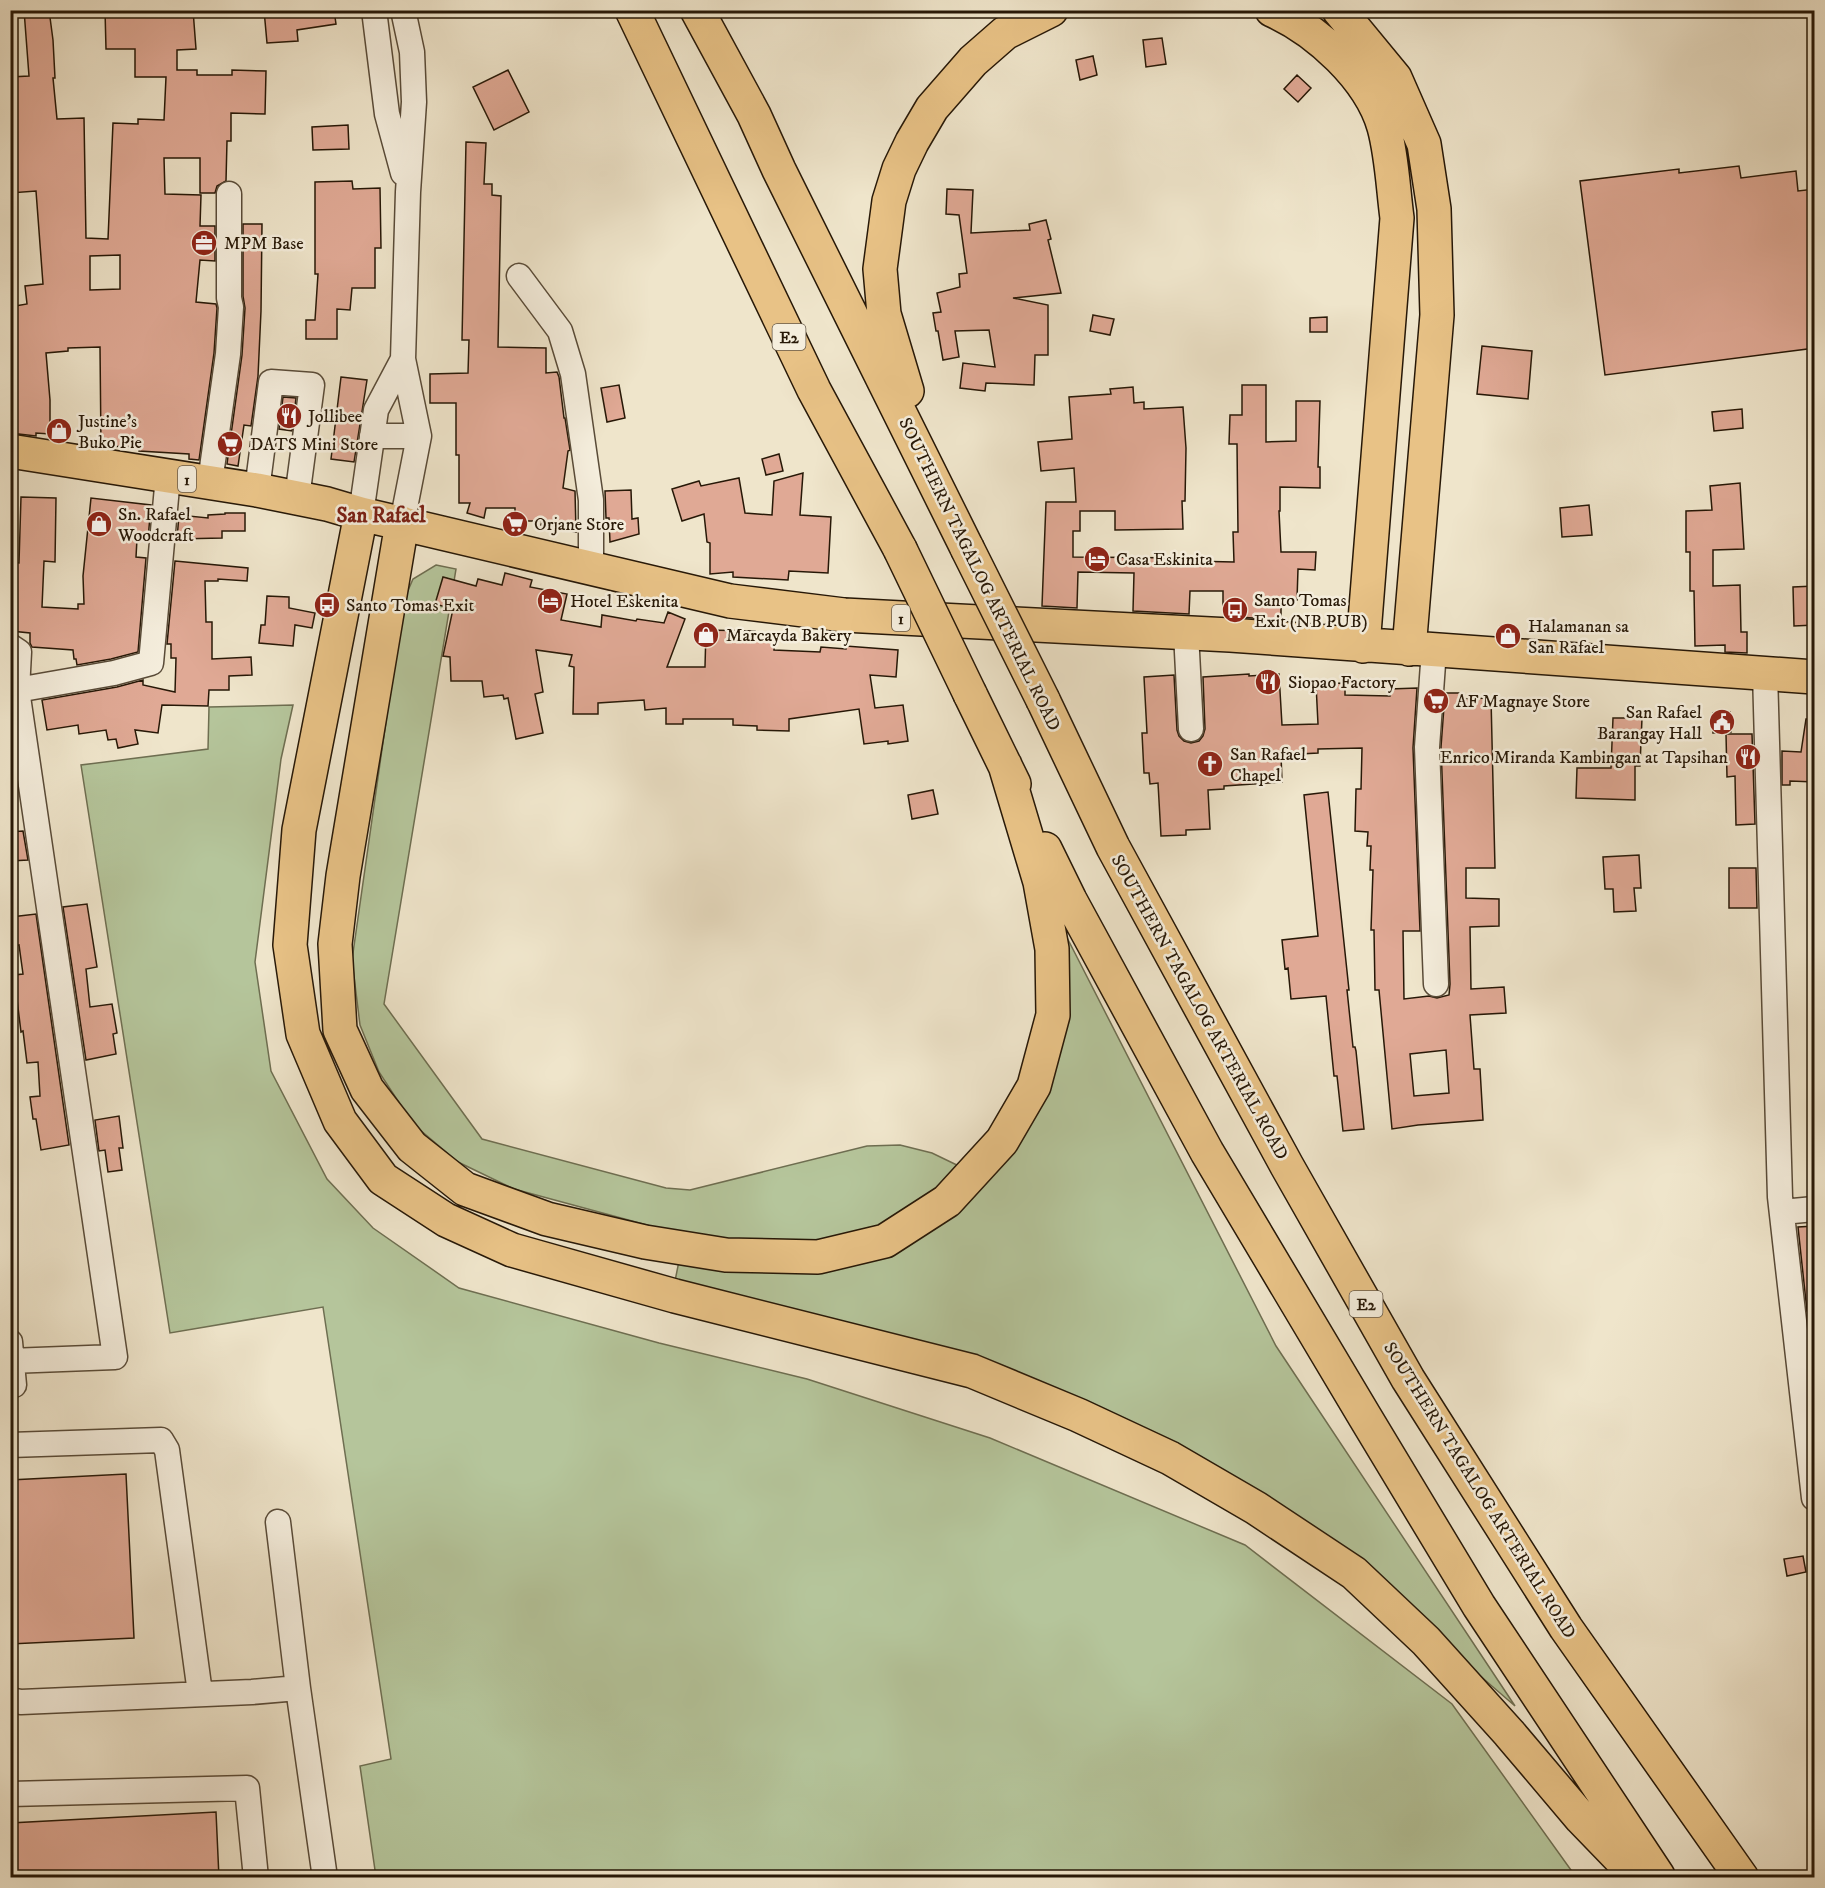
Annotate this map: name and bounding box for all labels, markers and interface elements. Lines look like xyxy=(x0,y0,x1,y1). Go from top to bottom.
office icon: MPM Base xyxy=(189,228,219,258)
place label: MPM Base xyxy=(224,233,304,255)
road number: E2 xyxy=(772,324,806,350)
restaurant icon: Jollibee xyxy=(274,401,304,431)
place label: Jollibee xyxy=(306,406,362,428)
place label: Justine's Buko Pie xyxy=(76,411,142,454)
street label: SOUTHERN TAGALOG ARTERIAL ROAD xyxy=(893,414,1065,735)
shop icon: Justine's Buko Pie xyxy=(44,416,74,446)
supermarket icon: DATS Mini Store xyxy=(215,429,245,459)
place label: DATS Mini Store xyxy=(250,434,378,456)
road number: 1 xyxy=(178,466,196,492)
district label: San Rafael xyxy=(337,503,426,529)
place label: Sn. Rafael Woodcraft xyxy=(117,504,194,547)
shop icon: Sn. Rafael Woodcraft xyxy=(84,509,114,539)
supermarket icon: Orjane Store xyxy=(500,509,530,539)
place label: Orjane Store xyxy=(534,514,624,536)
hotel icon: Casa Eskinita xyxy=(1082,544,1112,574)
place label: Casa Eskinita xyxy=(1116,549,1213,571)
hotel icon: Hotel Eskenita xyxy=(535,586,565,616)
bus stop icon: Santo Tomas Exit xyxy=(312,590,342,620)
place label: Santo Tomas Exit (NB PUB) xyxy=(1254,590,1368,633)
place label: Hotel Eskenita xyxy=(570,591,679,613)
place label: Santo Tomas Exit xyxy=(346,595,474,617)
bus stop icon: Santo Tomas Exit (NB PUB) xyxy=(1220,595,1250,625)
road number: 1 xyxy=(892,605,910,631)
place label: Halamanan sa San Rafael xyxy=(1528,616,1629,659)
shop icon: Marcayda Bakery xyxy=(691,620,721,650)
shop icon: Halamanan sa San Rafael xyxy=(1493,621,1523,651)
place label: Marcayda Bakery xyxy=(726,625,852,647)
restaurant icon: Siopao Factory xyxy=(1253,667,1283,697)
place label: Siopao Factory xyxy=(1288,672,1396,694)
supermarket icon: AF Magnaye Store xyxy=(1421,686,1451,716)
place label: AF Magnaye Store xyxy=(1456,691,1590,713)
place label: San Rafael Barangay Hall xyxy=(1597,702,1703,745)
public building icon: San Rafael Barangay Hall xyxy=(1707,707,1737,737)
restaurant icon: Enrico Miranda Kambingan at Tapsihan xyxy=(1733,742,1763,772)
place label: San Rafael Chapel xyxy=(1230,744,1307,787)
place label: Enrico Miranda Kambingan at Tapsihan xyxy=(1440,747,1729,769)
church icon: San Rafael Chapel xyxy=(1195,749,1225,779)
street label: SOUTHERN TAGALOG ARTERIAL ROAD xyxy=(1106,851,1293,1164)
road number: E2 xyxy=(1350,1291,1382,1317)
street label: SOUTHERN TAGALOG ARTERIAL ROAD xyxy=(1378,1338,1580,1643)

